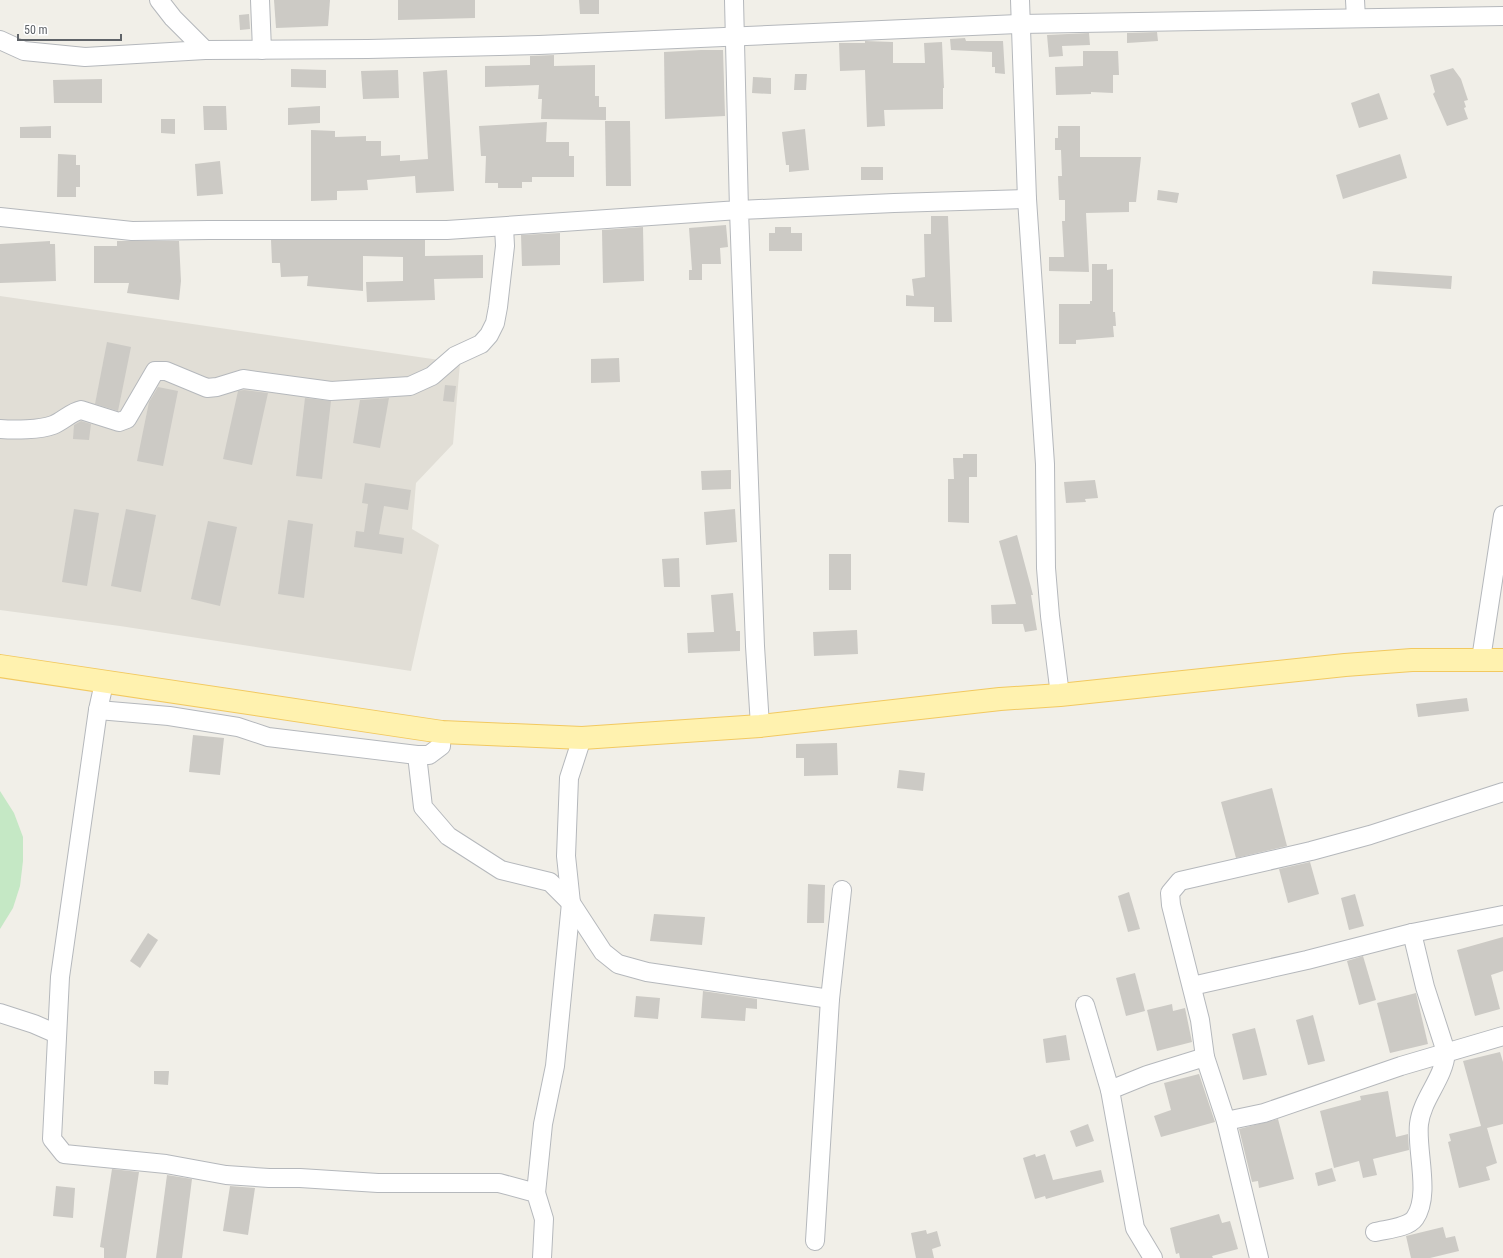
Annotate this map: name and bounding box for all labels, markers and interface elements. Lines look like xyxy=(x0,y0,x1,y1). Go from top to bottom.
scale bar xyxy=(18,16,121,42)
text: 50 m xyxy=(24,23,48,37)

